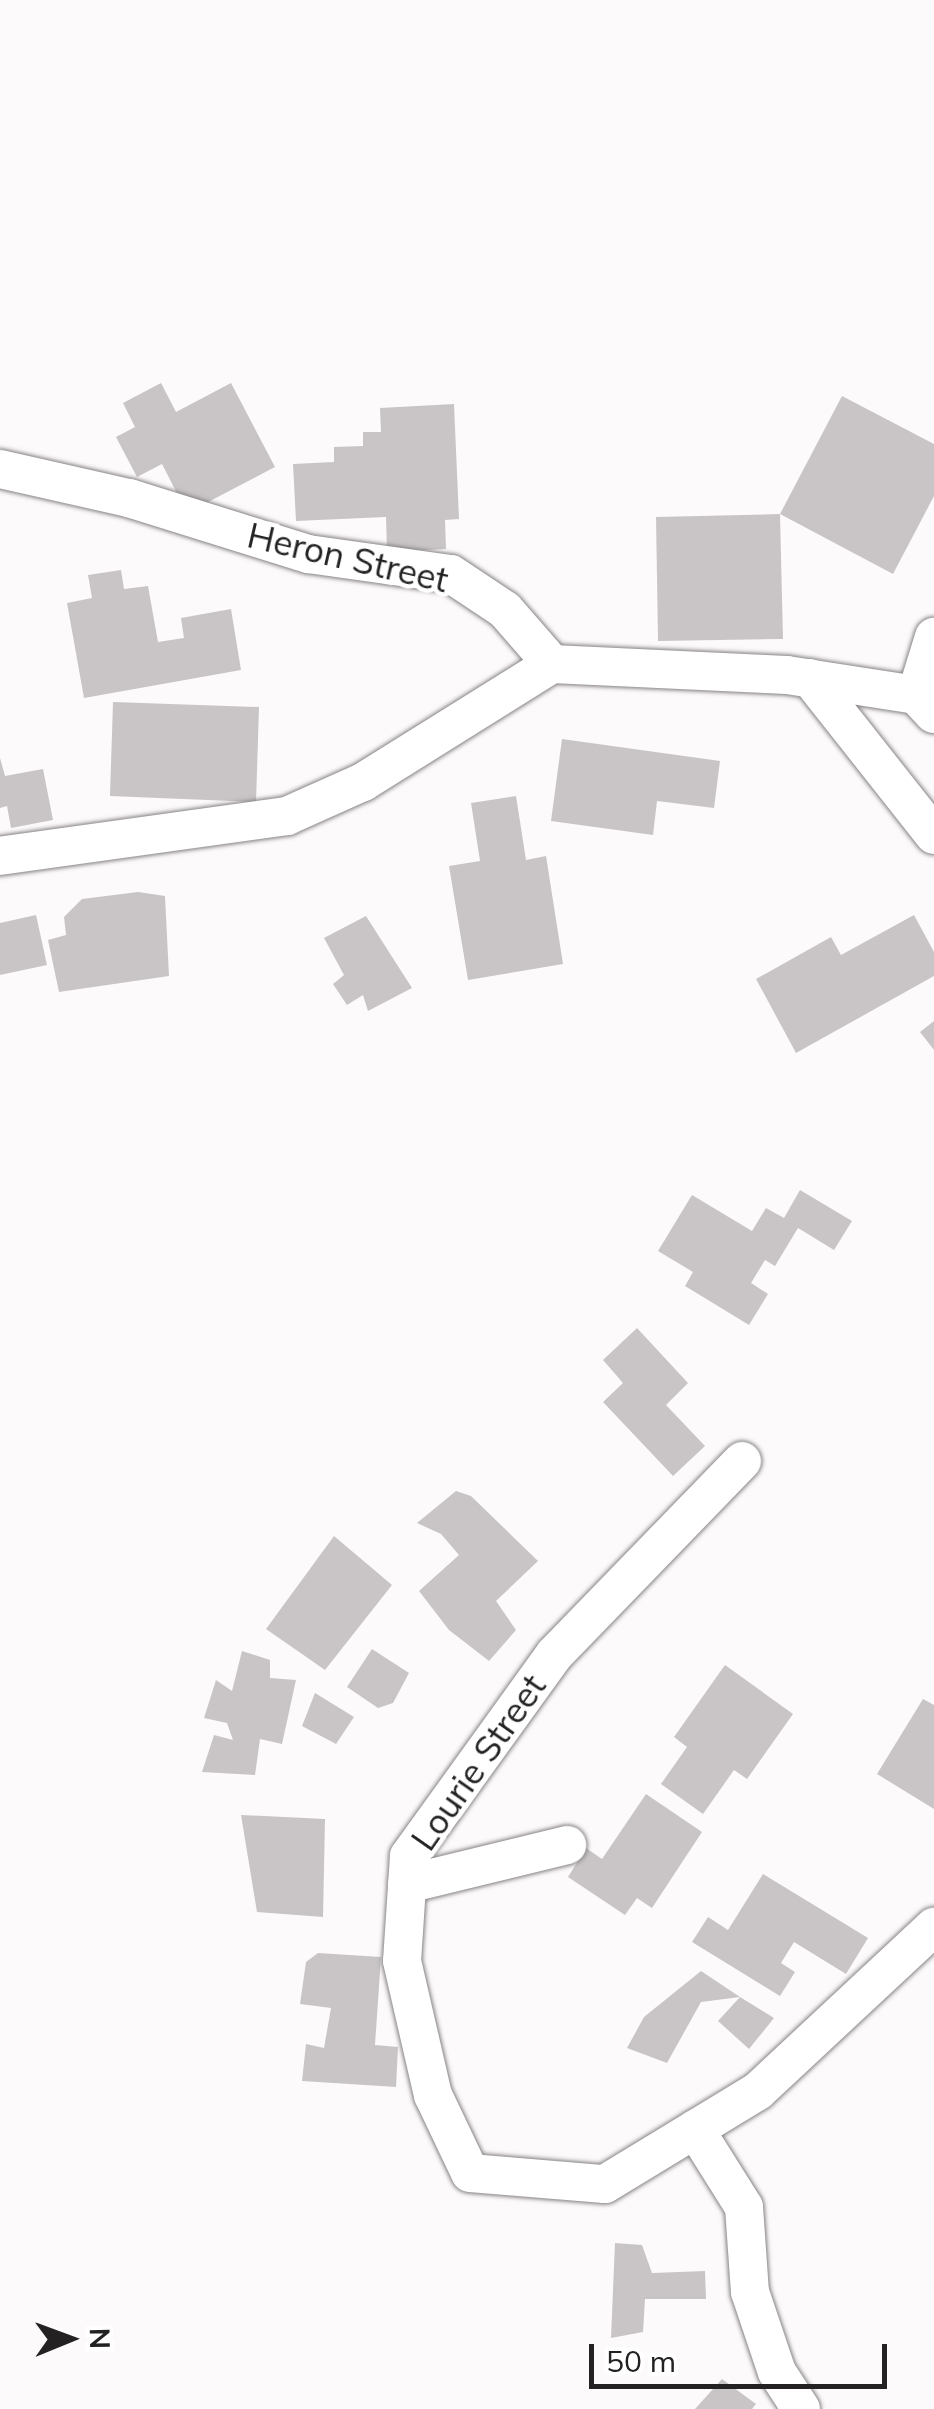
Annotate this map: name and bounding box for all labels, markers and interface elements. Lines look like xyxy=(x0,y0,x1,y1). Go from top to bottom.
street label: Heron Street xyxy=(244,514,452,600)
street label: Lourie Street xyxy=(402,1666,554,1858)
north arrow xyxy=(20,2289,120,2389)
scale bar xyxy=(594,2324,892,2386)
text: N xyxy=(83,2328,118,2349)
text: 50 m xyxy=(606,2342,676,2380)

